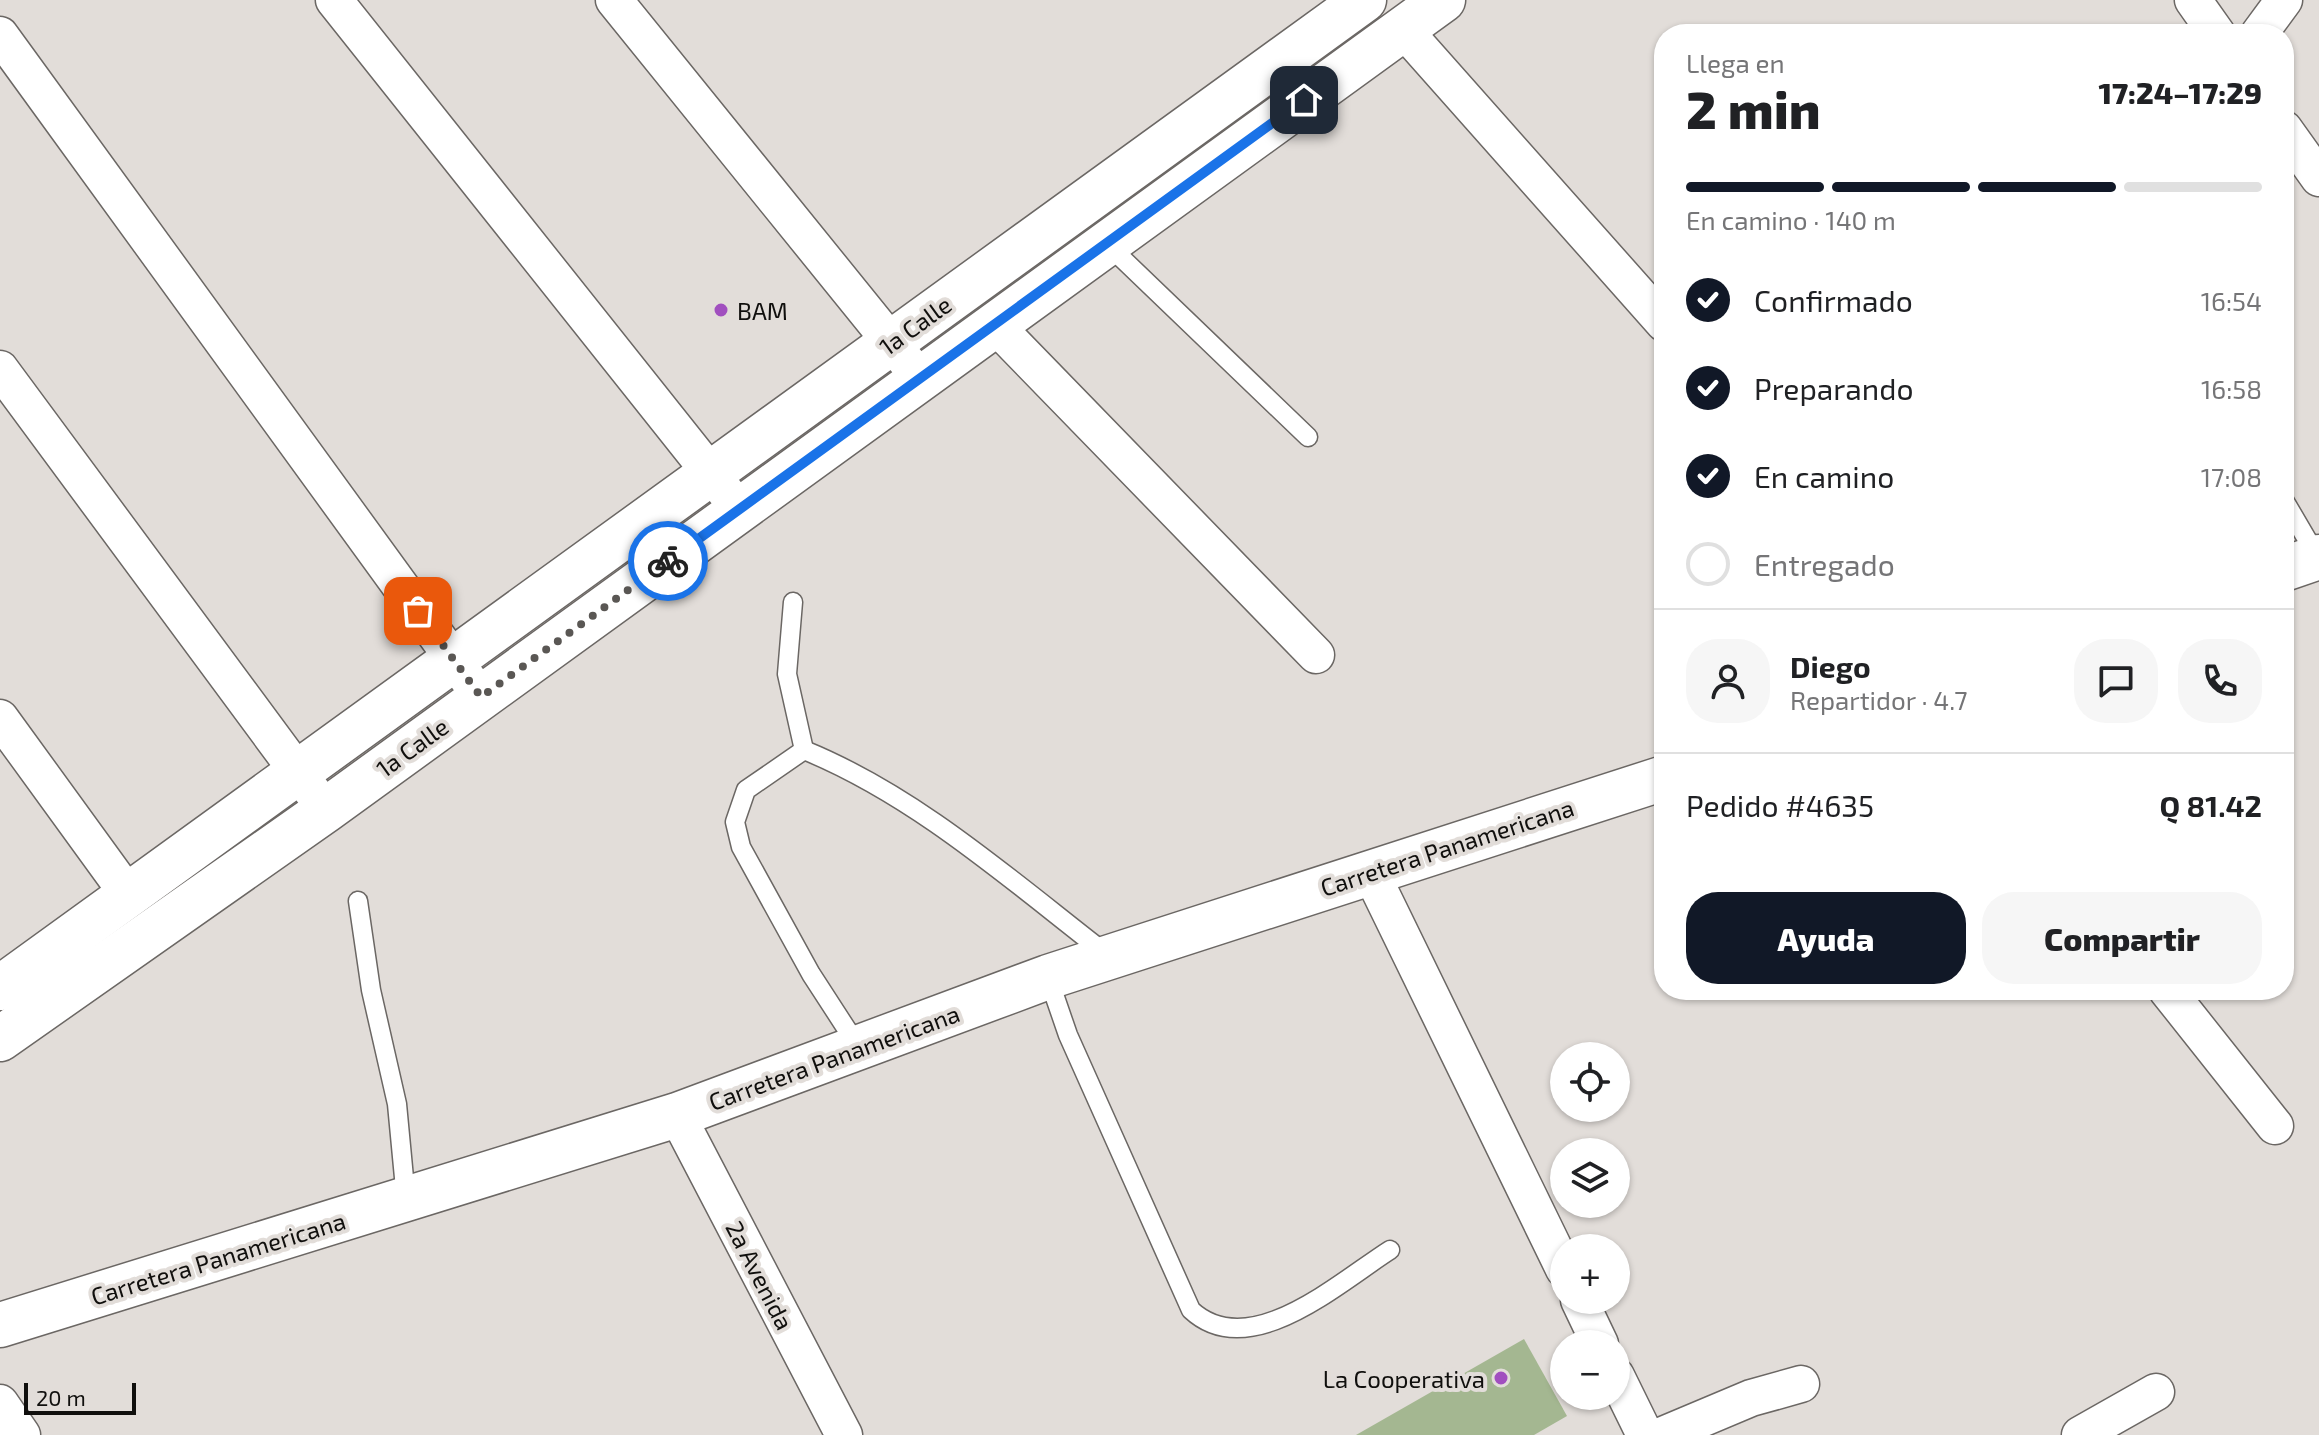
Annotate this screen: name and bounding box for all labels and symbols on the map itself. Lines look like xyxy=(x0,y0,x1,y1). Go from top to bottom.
pin xyxy=(1270,66,1338,134)
street label: 1a Calle xyxy=(873,289,957,361)
place label: BAM xyxy=(737,296,788,325)
marker: BAM xyxy=(712,301,730,319)
courier xyxy=(628,521,708,601)
pin xyxy=(384,577,452,645)
street label: 1a Calle xyxy=(370,711,454,783)
street label: Carretera Panamericana xyxy=(1317,792,1577,902)
street label: Carretera Panamericana xyxy=(705,998,963,1116)
street label: Carretera Panamericana xyxy=(87,1205,349,1311)
street label: 2a Avenida xyxy=(720,1216,800,1334)
place label: La Cooperativa xyxy=(1323,1364,1485,1393)
marker: La Cooperativa xyxy=(1492,1369,1510,1387)
scale bar xyxy=(24,1379,136,1415)

